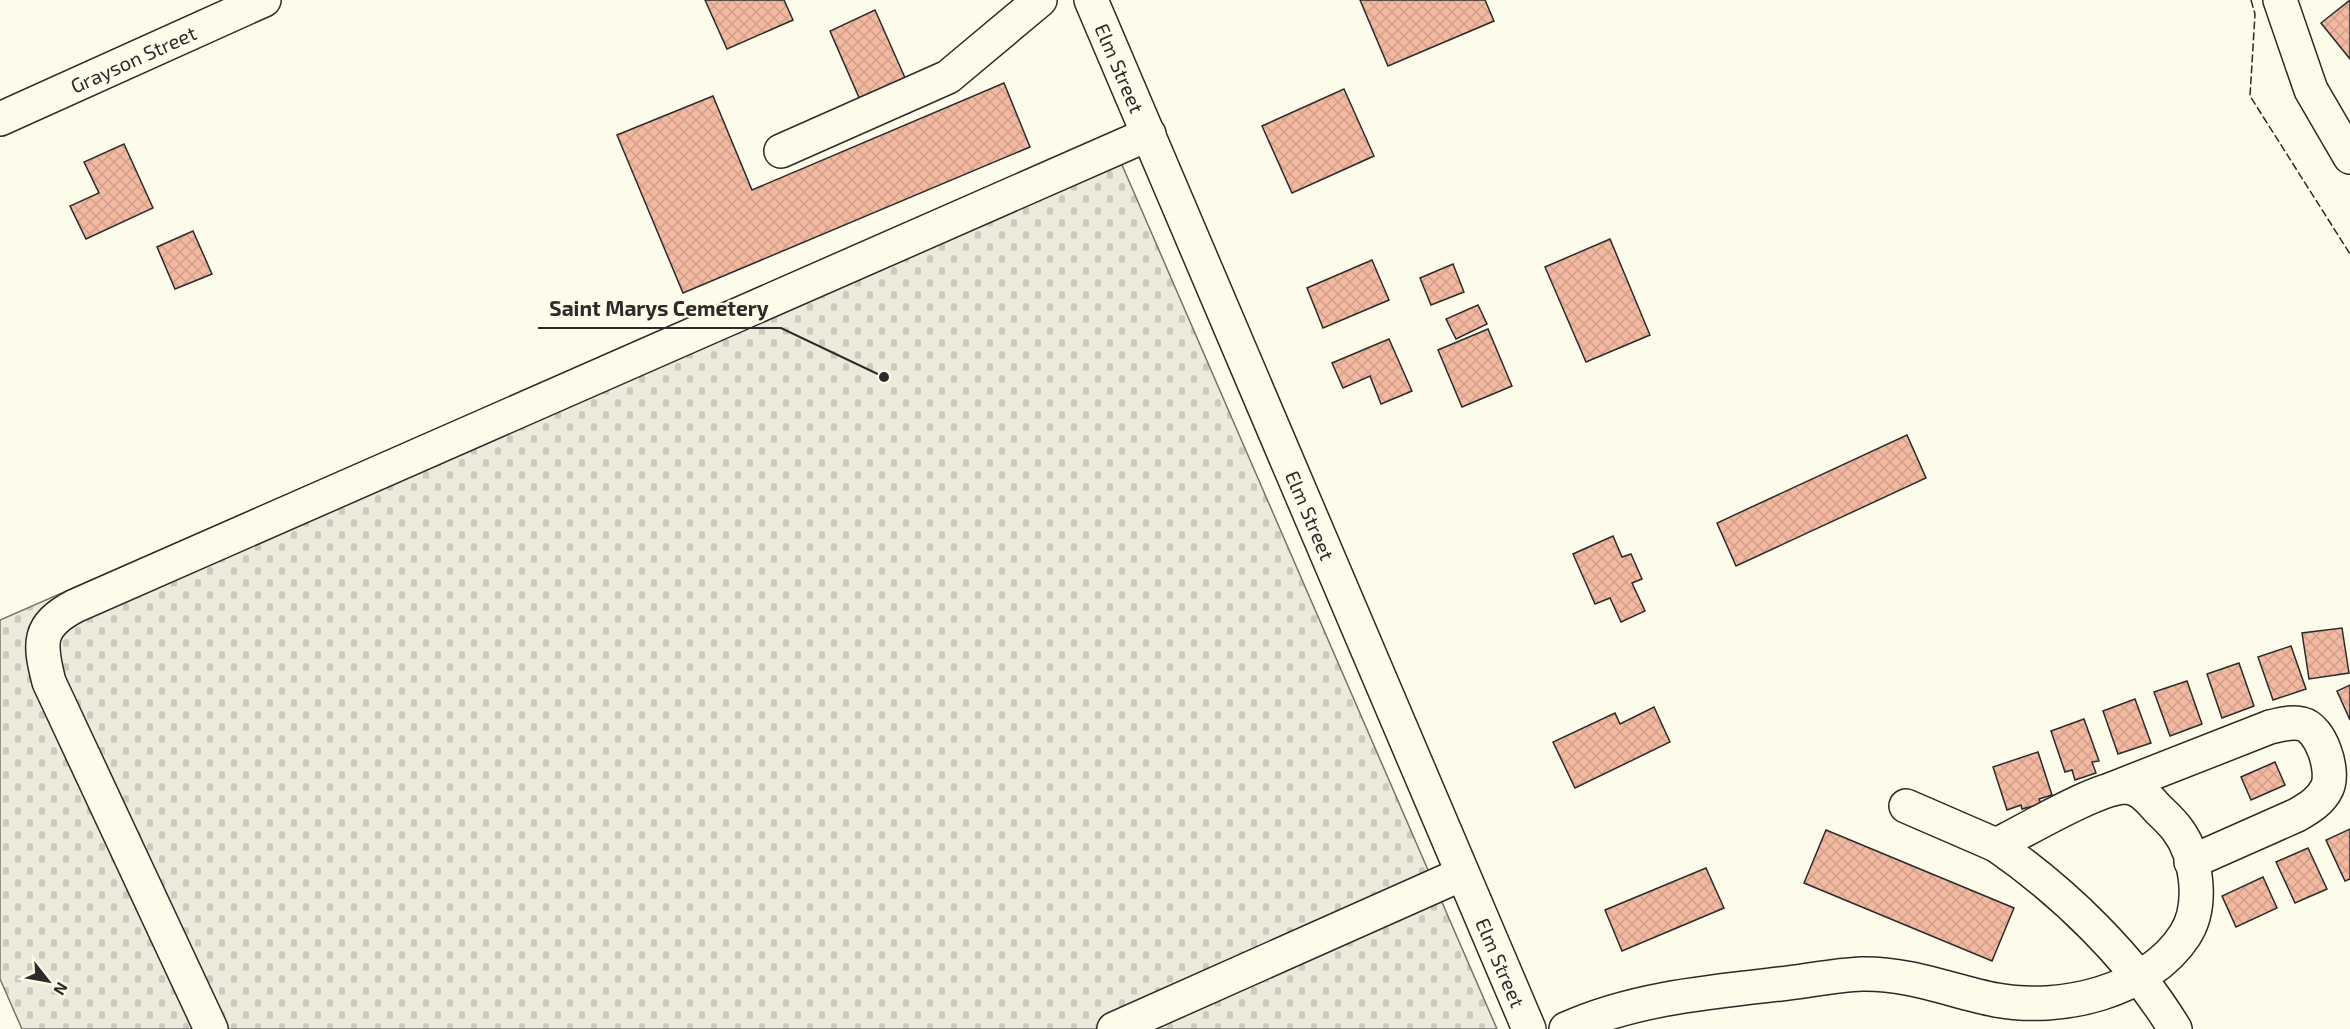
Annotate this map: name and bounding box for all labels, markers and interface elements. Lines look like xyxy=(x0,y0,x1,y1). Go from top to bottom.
street label: Grayson Street xyxy=(66,20,200,98)
street label: Elm Street xyxy=(1090,20,1150,117)
callout: Saint Marys Cemetery xyxy=(538,289,781,328)
text: Saint Marys Cemetery xyxy=(549,295,769,321)
street label: Elm Street xyxy=(1281,467,1340,564)
street label: Elm Street xyxy=(1471,914,1530,1011)
north arrow xyxy=(18,951,78,1011)
text: N xyxy=(50,979,72,999)

